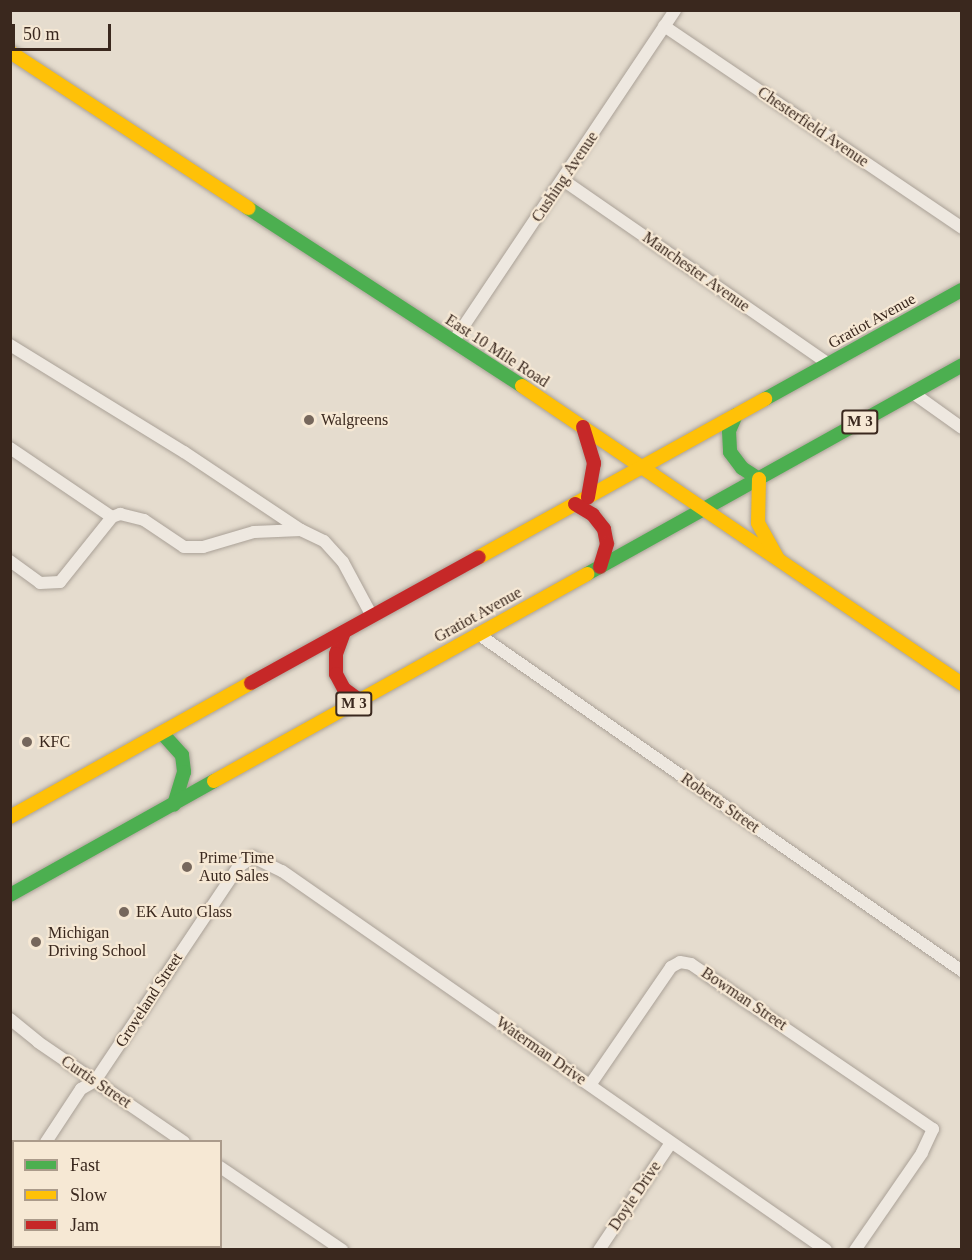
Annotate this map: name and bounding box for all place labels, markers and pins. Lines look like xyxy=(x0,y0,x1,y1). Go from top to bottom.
place label: Walgreens xyxy=(321,410,388,430)
marker: Walgreens xyxy=(302,413,316,427)
place label: KFC xyxy=(39,732,70,752)
marker: KFC xyxy=(20,735,34,749)
place label: Prime Time Auto Sales xyxy=(199,848,274,886)
marker: Prime Time Auto Sales xyxy=(180,860,194,874)
place label: EK Auto Glass xyxy=(136,902,233,922)
marker: EK Auto Glass xyxy=(117,905,131,919)
place label: Michigan Driving School xyxy=(48,923,146,961)
marker: Michigan Driving School xyxy=(29,935,43,949)

